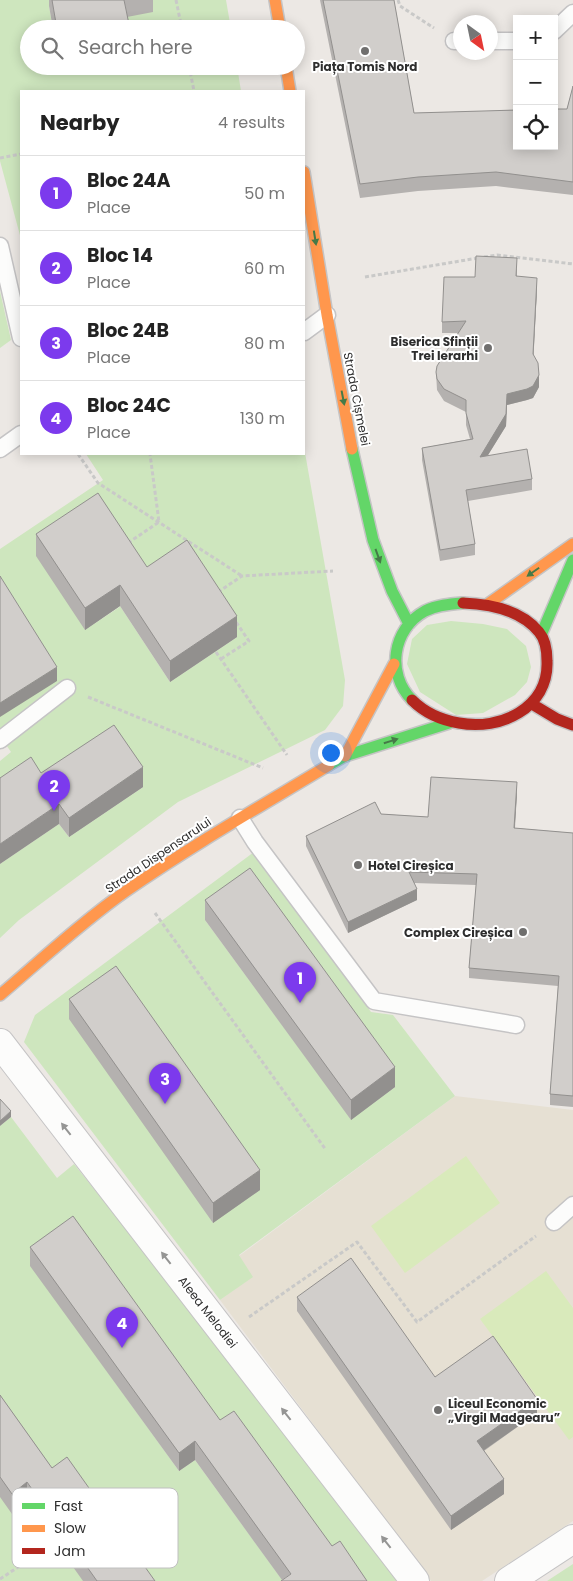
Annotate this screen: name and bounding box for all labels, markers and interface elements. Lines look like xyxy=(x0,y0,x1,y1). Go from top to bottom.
north arrow xyxy=(453,15,498,60)
map controls xyxy=(513,15,558,150)
button: + xyxy=(513,15,558,60)
search box xyxy=(20,20,305,75)
icon: search xyxy=(38,34,66,62)
text: Search here xyxy=(78,34,192,61)
marker: Piața Tomis Nord xyxy=(359,45,371,57)
place label: Piața Tomis Nord xyxy=(313,58,417,75)
button: − xyxy=(513,60,558,105)
button: locate xyxy=(513,105,558,150)
text: Nearby xyxy=(40,108,120,137)
text: 4 results xyxy=(218,111,285,134)
text: Bloc 24A xyxy=(87,167,170,194)
text: 1 xyxy=(53,182,59,205)
text: 50 m xyxy=(244,182,285,205)
text: Place xyxy=(87,196,131,219)
one-way arrow xyxy=(311,230,319,246)
text: Bloc 14 xyxy=(87,242,153,269)
text: 2 xyxy=(51,257,61,280)
text: 60 m xyxy=(244,257,285,280)
text: Place xyxy=(87,271,131,294)
text: Bloc 24B xyxy=(87,317,169,344)
text: 3 xyxy=(51,332,61,355)
text: 80 m xyxy=(244,332,285,355)
place label: Biserica Sfinții Trei Ierarhi xyxy=(391,333,478,364)
marker: Biserica Sfinții Trei Ierarhi xyxy=(482,342,494,354)
text: Place xyxy=(87,346,131,369)
street label: Strada Cișmelei xyxy=(340,351,374,447)
one-way arrow xyxy=(339,390,347,406)
text: Bloc 24C xyxy=(87,392,171,419)
text: 4 xyxy=(51,407,61,430)
text: 130 m xyxy=(240,407,285,430)
text: Place xyxy=(87,421,131,444)
one-way arrow xyxy=(374,549,382,564)
one-way arrow xyxy=(526,567,540,577)
one-way arrow xyxy=(384,737,399,745)
your location xyxy=(318,740,344,766)
pin: 2 xyxy=(38,770,70,811)
street label: Strada Dispensarului xyxy=(102,813,214,897)
place label: Hotel Cireșica xyxy=(368,857,454,874)
marker: Hotel Cireșica xyxy=(352,859,364,871)
place label: Complex Cireșica xyxy=(404,924,513,941)
marker: Complex Cireșica xyxy=(517,926,529,938)
pin: 1 xyxy=(284,962,316,1003)
pin: 3 xyxy=(149,1063,181,1104)
one-way arrow xyxy=(61,1122,71,1136)
one-way arrow xyxy=(160,1252,171,1265)
street label: Aleea Melodiei xyxy=(174,1272,242,1352)
pin: 4 xyxy=(106,1307,138,1348)
place label: Liceul Economic „Virgil Madgearu” xyxy=(448,1395,561,1426)
marker: Liceul Economic „Virgil Madgearu” xyxy=(432,1404,444,1416)
one-way arrow xyxy=(281,1408,292,1421)
legend xyxy=(12,1488,178,1568)
text: Fast xyxy=(54,1496,83,1516)
text: Slow xyxy=(54,1518,87,1538)
one-way arrow xyxy=(380,1536,391,1549)
text: Jam xyxy=(54,1541,85,1561)

